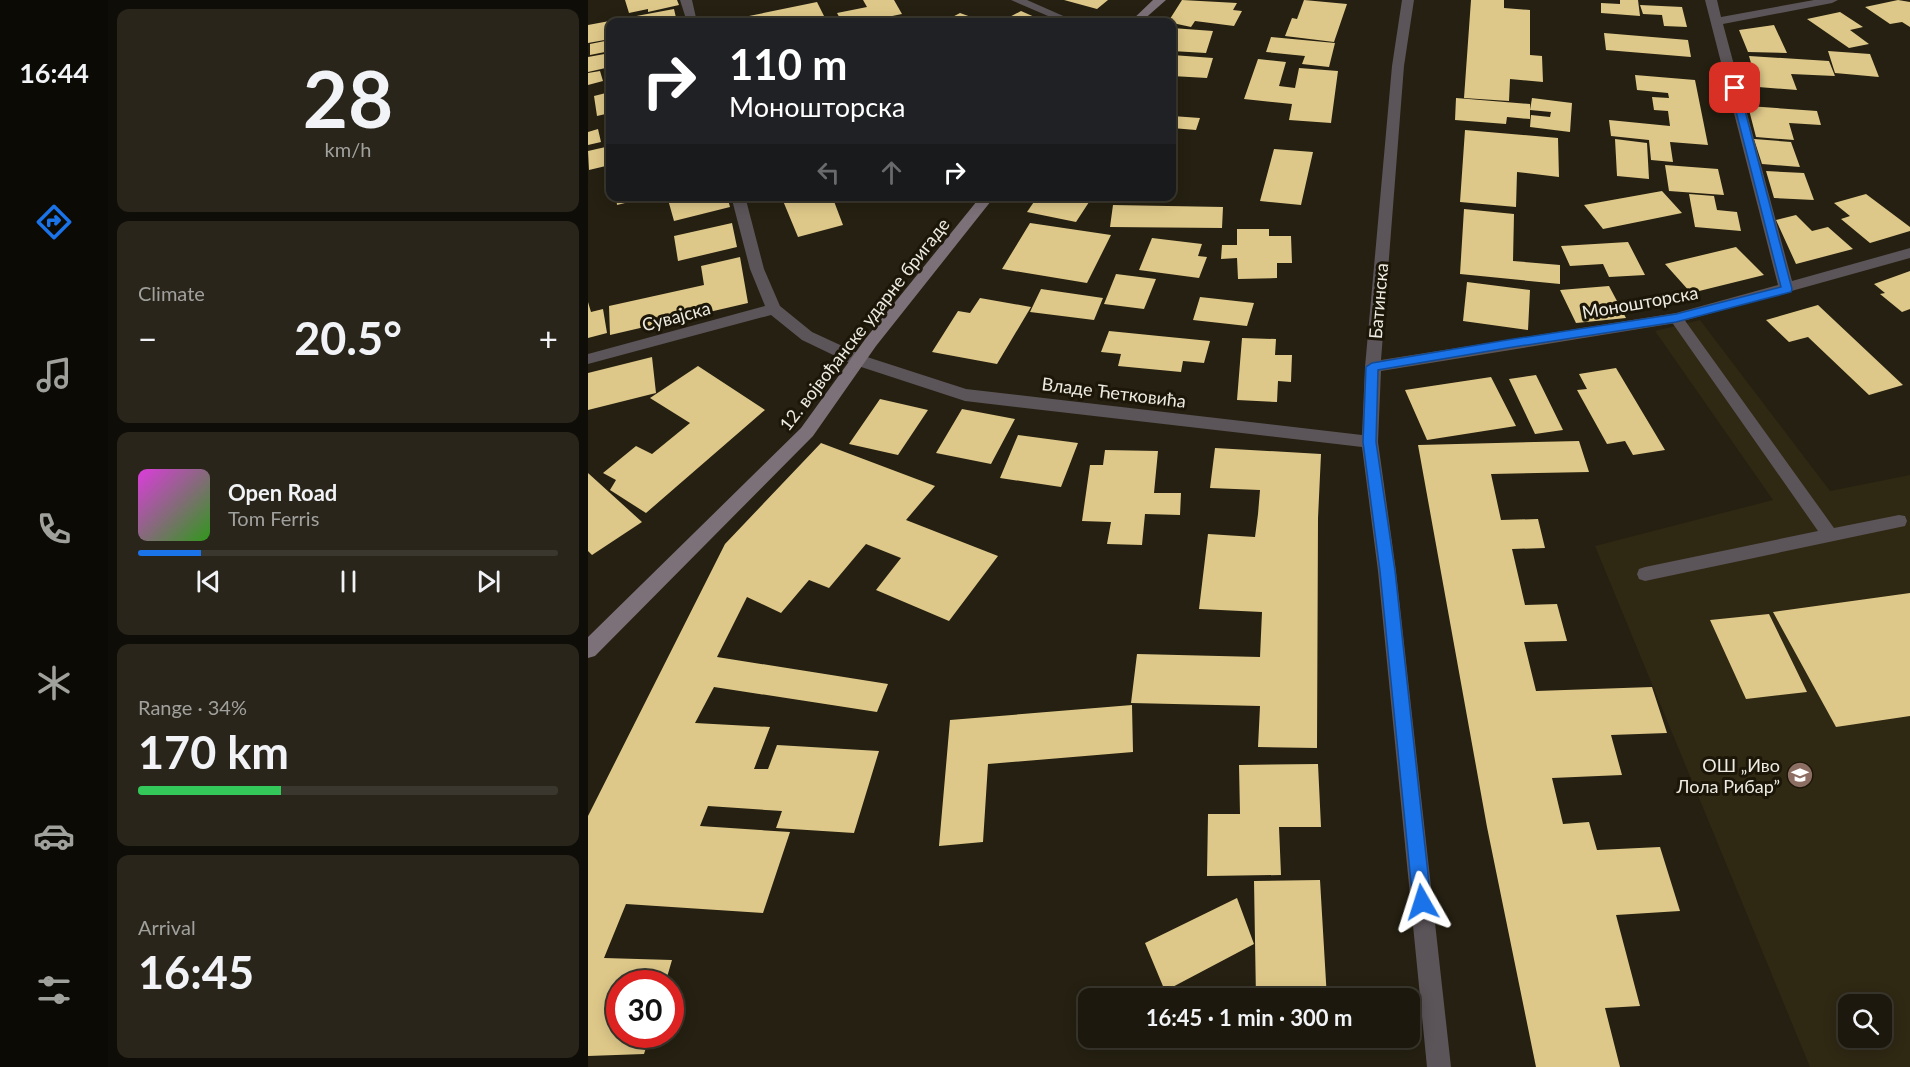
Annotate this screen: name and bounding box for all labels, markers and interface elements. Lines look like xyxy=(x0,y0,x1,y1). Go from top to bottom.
text: 110 m xyxy=(729,39,847,89)
icon: right xyxy=(630,42,708,120)
text: 28 xyxy=(303,51,393,145)
text: 16:44 xyxy=(19,56,89,89)
pin xyxy=(1709,62,1760,113)
icon: arrive xyxy=(1718,71,1751,104)
text: Моношторска xyxy=(729,90,906,123)
text: km/h xyxy=(325,137,371,161)
icon: left xyxy=(812,156,845,189)
icon: ahead xyxy=(875,156,908,189)
icon: right xyxy=(938,156,971,189)
icon: directions xyxy=(33,201,75,243)
street label: 12. војвођанске ударне бригаде xyxy=(774,213,954,435)
street label: Батинска xyxy=(1364,262,1392,340)
text: Climate xyxy=(138,281,205,305)
street label: Моношторска xyxy=(1580,281,1700,323)
street label: Сувајска xyxy=(639,296,713,336)
text: 20.5° xyxy=(294,311,402,365)
text: − xyxy=(138,318,157,358)
text: + xyxy=(539,318,558,358)
icon: music xyxy=(33,354,75,396)
street label: Владе Ћетковића xyxy=(1041,372,1187,412)
text: Open Road xyxy=(228,479,337,506)
text: Tom Ferris xyxy=(228,506,319,530)
icon: phone xyxy=(33,508,75,550)
icon: previous xyxy=(192,565,225,598)
icon: pause xyxy=(332,565,365,598)
icon: next xyxy=(472,565,505,598)
icon: climate xyxy=(33,662,75,704)
text: Range · 34% xyxy=(138,695,247,719)
text: 170 km xyxy=(138,725,289,779)
place label: ОШ „Иво Лола Рибар” xyxy=(1675,754,1780,797)
school or university icon: ОШ „Иво Лола Рибар” xyxy=(1785,760,1815,790)
icon: car xyxy=(33,815,75,857)
position arrow xyxy=(1390,870,1454,934)
text: Arrival xyxy=(138,915,196,939)
text: 16:45 xyxy=(138,945,254,999)
icon: filters xyxy=(33,969,75,1011)
speed limit sign: 30 xyxy=(606,970,684,1048)
map controls xyxy=(1838,994,1892,1048)
button: search xyxy=(1838,994,1892,1048)
text: 16:45 · 1 min · 300 m xyxy=(1146,1004,1352,1031)

